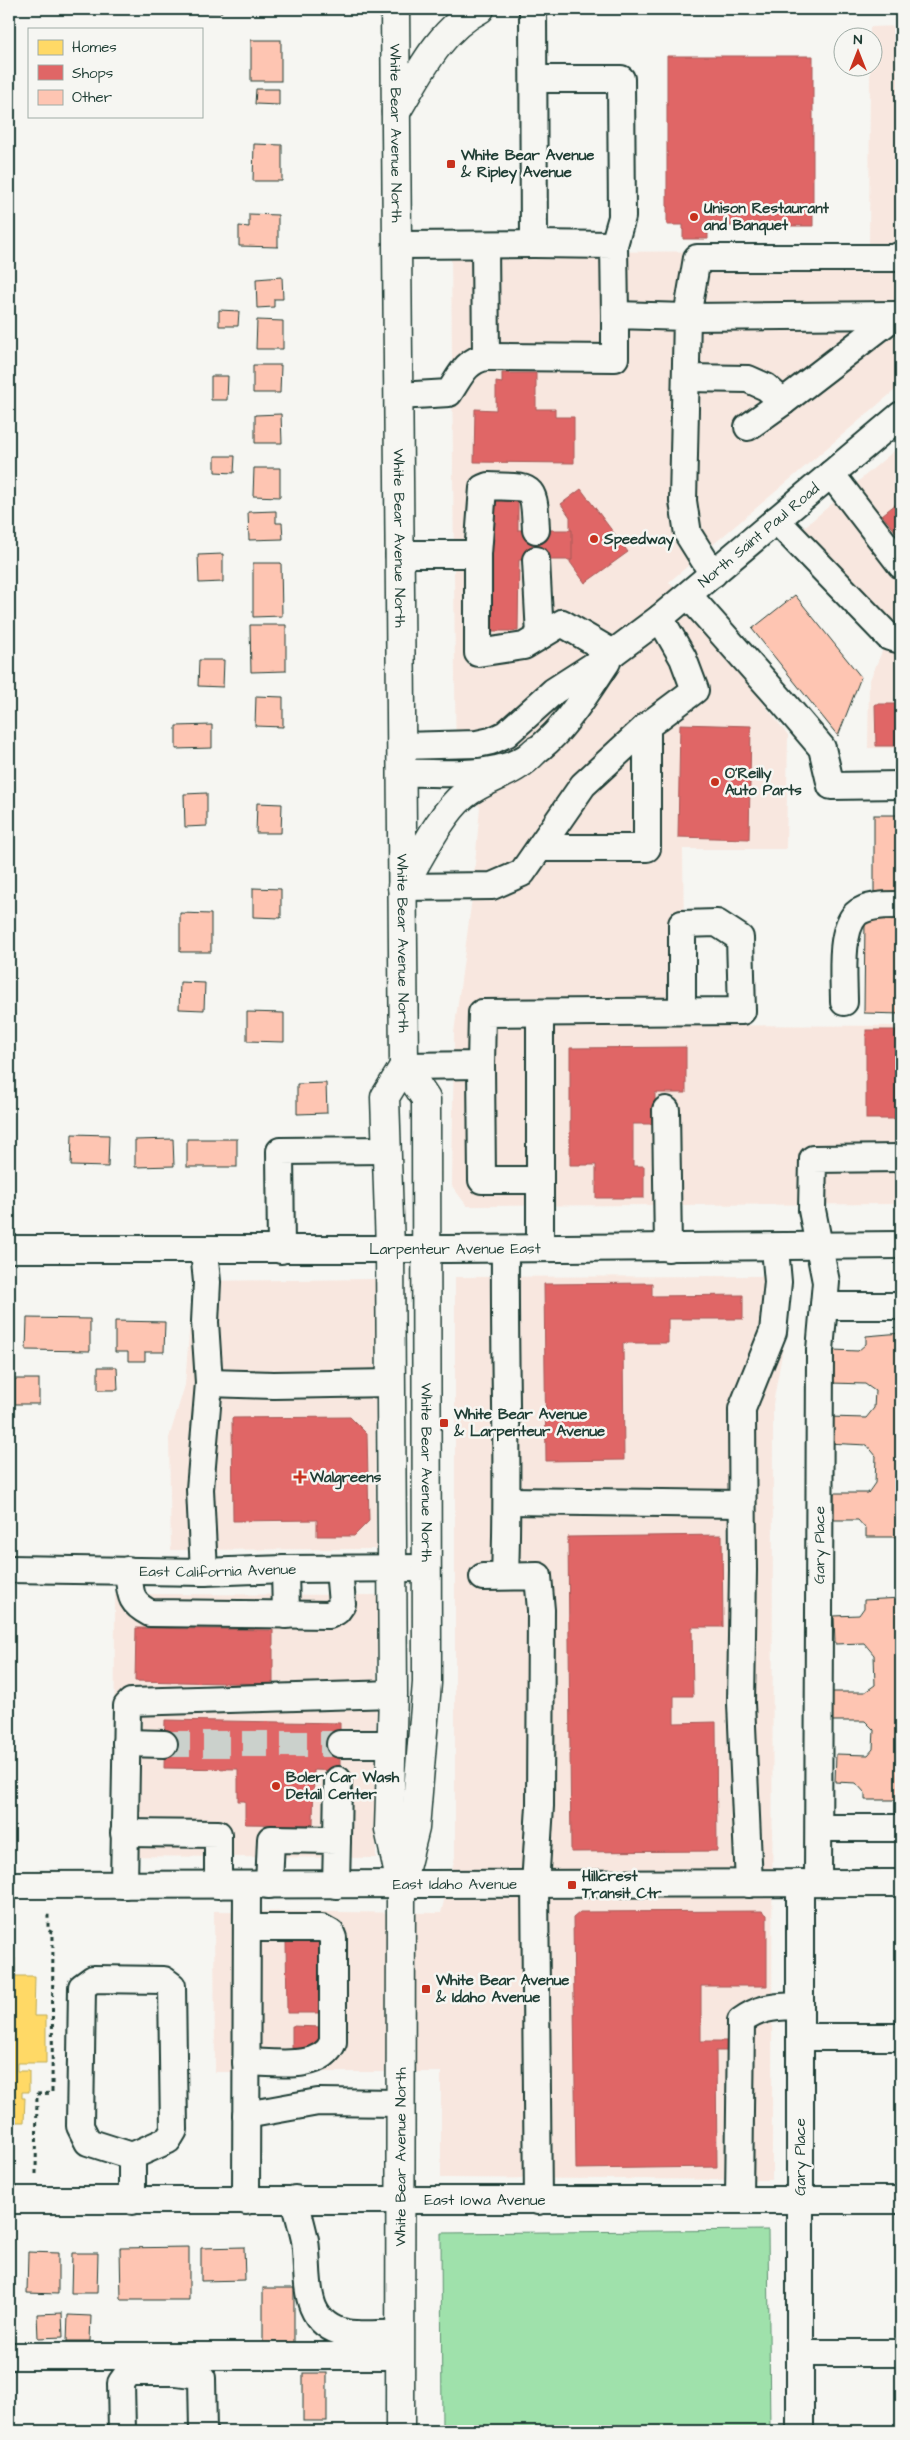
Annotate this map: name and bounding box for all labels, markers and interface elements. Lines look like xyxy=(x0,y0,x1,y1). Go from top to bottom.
legend xyxy=(28,28,202,118)
north arrow xyxy=(832,28,882,78)
text: N xyxy=(854,30,863,50)
text: Homes xyxy=(72,37,117,58)
street label: White Bear Avenue North xyxy=(384,43,407,223)
text: Shops xyxy=(72,63,114,84)
text: Other xyxy=(72,87,112,108)
place label: White Bear Avenue & Ripley Avenue xyxy=(460,145,594,184)
marker: White Bear Avenue & Ripley Avenue xyxy=(445,158,457,170)
place label: Unison Restaurant and Banquet xyxy=(703,198,830,236)
marker: Unison Restaurant and Banquet xyxy=(688,211,700,223)
street label: White Bear Avenue North xyxy=(388,448,410,628)
street label: North Saint Paul Road xyxy=(694,478,824,593)
place label: Speedway xyxy=(603,529,675,551)
marker: Speedway xyxy=(588,533,600,545)
place label: O'Reilly Auto Parts xyxy=(725,763,802,801)
marker: O'Reilly Auto Parts xyxy=(709,776,721,788)
street label: White Bear Avenue North xyxy=(391,853,414,1033)
street label: Larpenteur Avenue East xyxy=(369,1238,541,1260)
street label: White Bear Avenue North xyxy=(415,1383,437,1562)
place label: White Bear Avenue & Larpenteur Avenue xyxy=(453,1404,605,1442)
marker: White Bear Avenue & Larpenteur Avenue xyxy=(438,1417,450,1429)
place label: Walgreens xyxy=(309,1467,382,1490)
marker: Walgreens xyxy=(294,1471,306,1483)
street label: Gary Place xyxy=(809,1506,831,1584)
street label: East California Avenue xyxy=(139,1559,296,1583)
place label: Boler Car Wash Detail Center xyxy=(286,1767,400,1805)
marker: Boler Car Wash Detail Center xyxy=(270,1780,282,1792)
place label: Hillcrest Transit Ctr xyxy=(581,1866,662,1904)
street label: East Idaho Avenue xyxy=(393,1874,517,1895)
marker: Hillcrest Transit Ctr xyxy=(566,1879,578,1891)
place label: White Bear Avenue & Idaho Avenue xyxy=(435,1970,569,2008)
marker: White Bear Avenue & Idaho Avenue xyxy=(420,1983,432,1995)
street label: White Bear Avenue North xyxy=(390,2067,412,2247)
street label: Gary Place xyxy=(790,2118,812,2196)
street label: East Iowa Avenue xyxy=(424,2190,546,2211)

